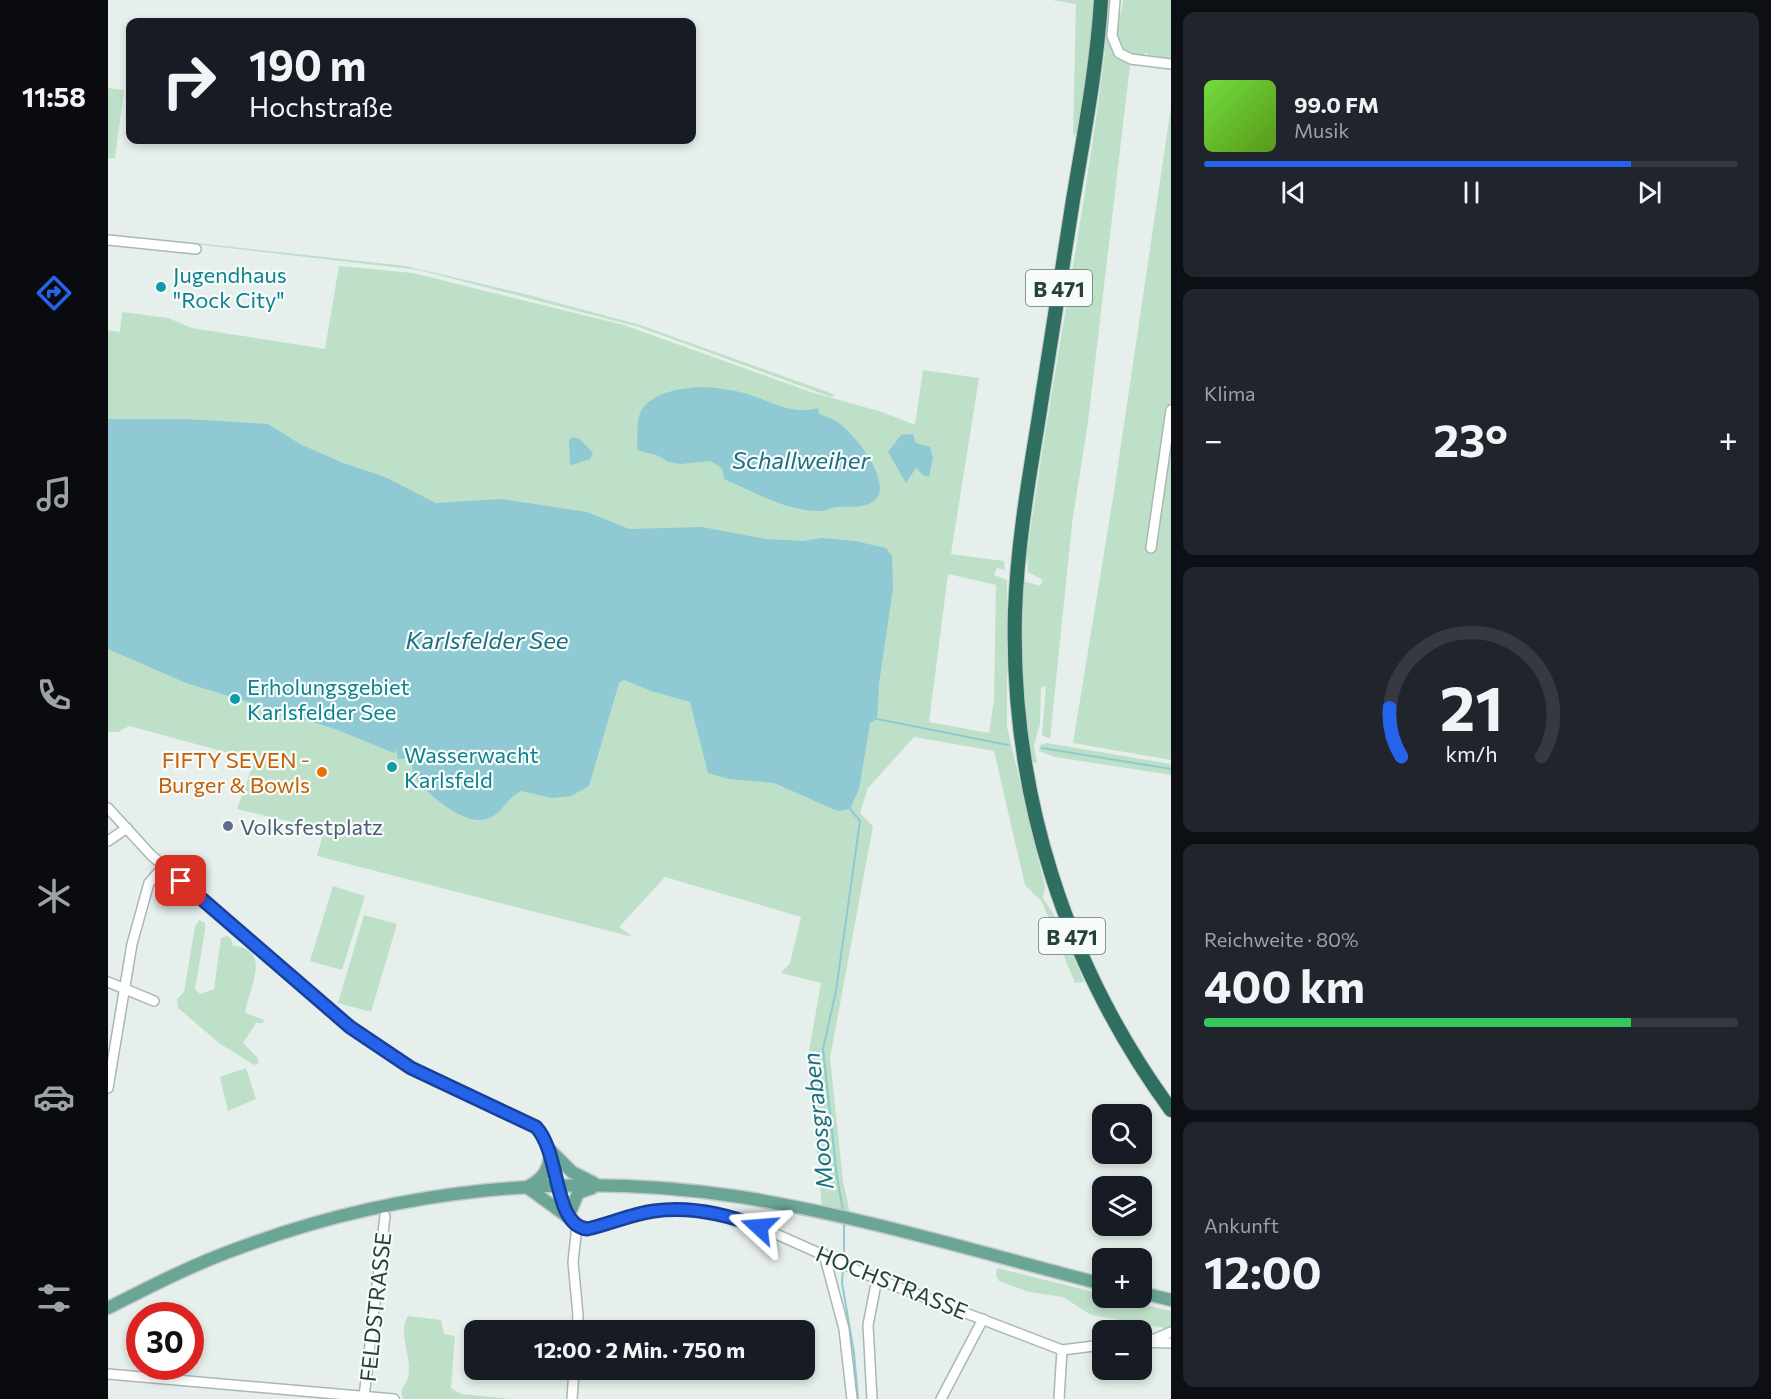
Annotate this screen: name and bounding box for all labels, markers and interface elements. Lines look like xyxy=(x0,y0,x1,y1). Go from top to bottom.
text: 190 m xyxy=(249,38,367,90)
icon: right xyxy=(150,42,228,120)
text: 11:58 xyxy=(22,80,86,113)
text: Hochstraße xyxy=(249,90,393,123)
text: 99.0 FM xyxy=(1294,91,1379,118)
text: Musik xyxy=(1294,118,1349,142)
icon: previous xyxy=(1277,176,1310,209)
icon: pause xyxy=(1455,176,1488,209)
icon: next xyxy=(1633,176,1666,209)
place label: Jugendhaus "Rock City" xyxy=(173,261,287,313)
road number: B 471 xyxy=(1026,270,1092,306)
icon: directions xyxy=(33,272,75,314)
marker: Jugendhaus "Rock City" xyxy=(154,280,168,294)
text: Klima xyxy=(1204,381,1256,405)
text: 23° xyxy=(1434,411,1508,466)
text: − xyxy=(1204,418,1223,459)
text: + xyxy=(1719,418,1738,459)
water label: Schallweiher xyxy=(732,445,872,474)
icon: music xyxy=(33,473,75,515)
water label: Karlsfelder See xyxy=(406,625,569,654)
text: 21 xyxy=(1439,668,1503,744)
place label: Erholungsgebiet Karlsfelder See xyxy=(247,673,409,725)
icon: phone xyxy=(33,674,75,716)
marker: Erholungsgebiet Karlsfelder See xyxy=(228,692,242,706)
text: km/h xyxy=(1445,740,1497,766)
place label: Wasserwacht Karlsfeld xyxy=(404,741,539,793)
place label: FIFTY SEVEN - Burger & Bowls xyxy=(158,746,310,798)
marker: Wasserwacht Karlsfeld xyxy=(385,760,399,774)
marker: FIFTY SEVEN - Burger & Bowls xyxy=(315,765,329,779)
place label: Volksfestplatz xyxy=(240,813,383,840)
marker: Volksfestplatz xyxy=(221,819,235,833)
pin xyxy=(155,855,206,906)
icon: arrive xyxy=(164,864,197,897)
icon: climate xyxy=(33,875,75,917)
road number: B 471 xyxy=(1039,918,1105,954)
text: Reichweite · 80% xyxy=(1204,927,1359,951)
text: 400 km xyxy=(1204,957,1365,1012)
water label: Moosgraben xyxy=(795,1051,839,1191)
icon: car xyxy=(33,1076,75,1118)
map controls xyxy=(1092,1104,1152,1380)
button: search xyxy=(1092,1104,1152,1164)
button: layers xyxy=(1092,1176,1152,1236)
position arrow xyxy=(727,1195,791,1259)
text: Ankunft xyxy=(1204,1213,1279,1237)
street label: FELDSTRASSE xyxy=(354,1231,396,1383)
street label: HOCHSTRASSE xyxy=(812,1239,972,1325)
text: 12:00 xyxy=(1204,1243,1322,1298)
button: + xyxy=(1092,1248,1152,1308)
icon: filters xyxy=(33,1277,75,1319)
speed limit sign: 30 xyxy=(126,1302,204,1380)
button: − xyxy=(1092,1320,1152,1380)
text: 12:00 · 2 Min. · 750 m xyxy=(534,1336,745,1363)

